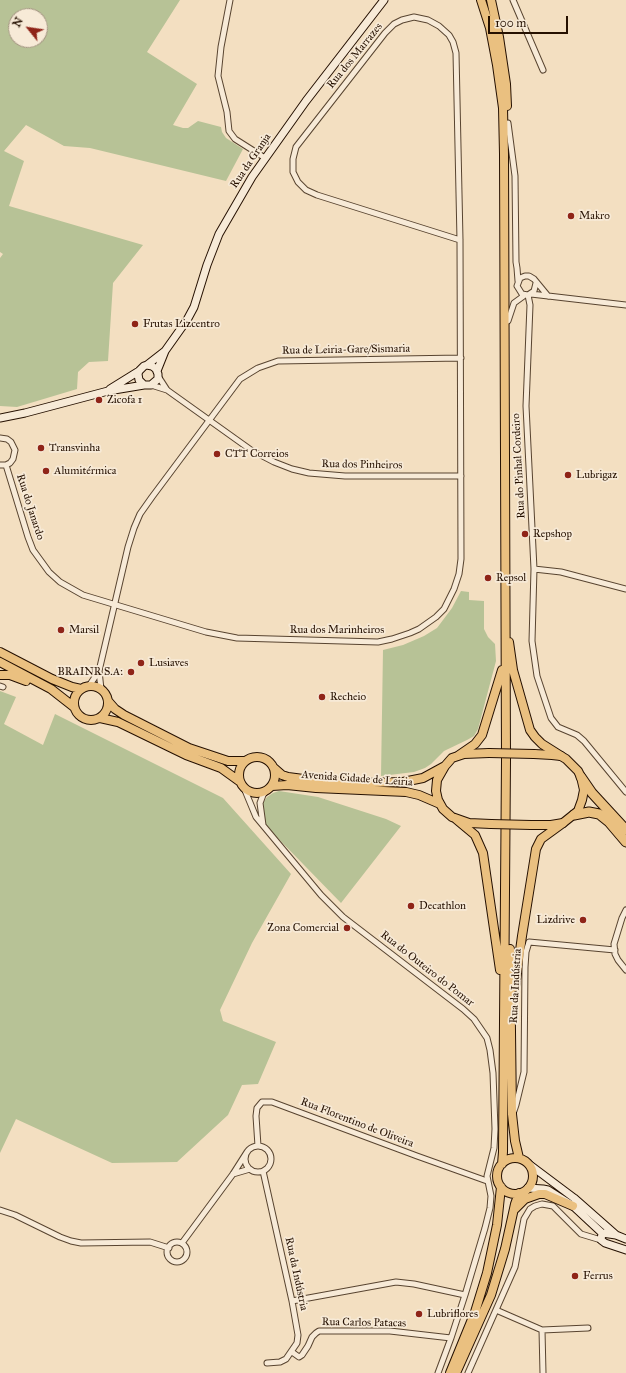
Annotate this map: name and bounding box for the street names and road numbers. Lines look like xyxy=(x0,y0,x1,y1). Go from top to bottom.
street label: Rua dos Marrazes xyxy=(325,21,385,91)
street label: Rua da Granja xyxy=(228,131,274,191)
street label: Rua de Leiria-Gare/Sismaria xyxy=(282,342,410,358)
street label: Rua do Pinhal Cordeiro xyxy=(510,413,528,519)
street label: Rua dos Pinheiros xyxy=(322,458,402,472)
street label: Rua do Janardo xyxy=(13,472,47,542)
street label: Rua dos Marinheiros xyxy=(290,623,384,637)
street label: Avenida Cidade de Leiria xyxy=(301,769,413,789)
street label: Rua do Outeiro do Pomar xyxy=(378,928,476,1010)
street label: Rua da Indústria xyxy=(507,948,525,1024)
street label: Rua Florentino de Oliveira xyxy=(299,1095,415,1151)
street label: Rua da Indústria xyxy=(282,1236,310,1312)
street label: Rua Carlos Patacas xyxy=(322,1316,406,1330)

